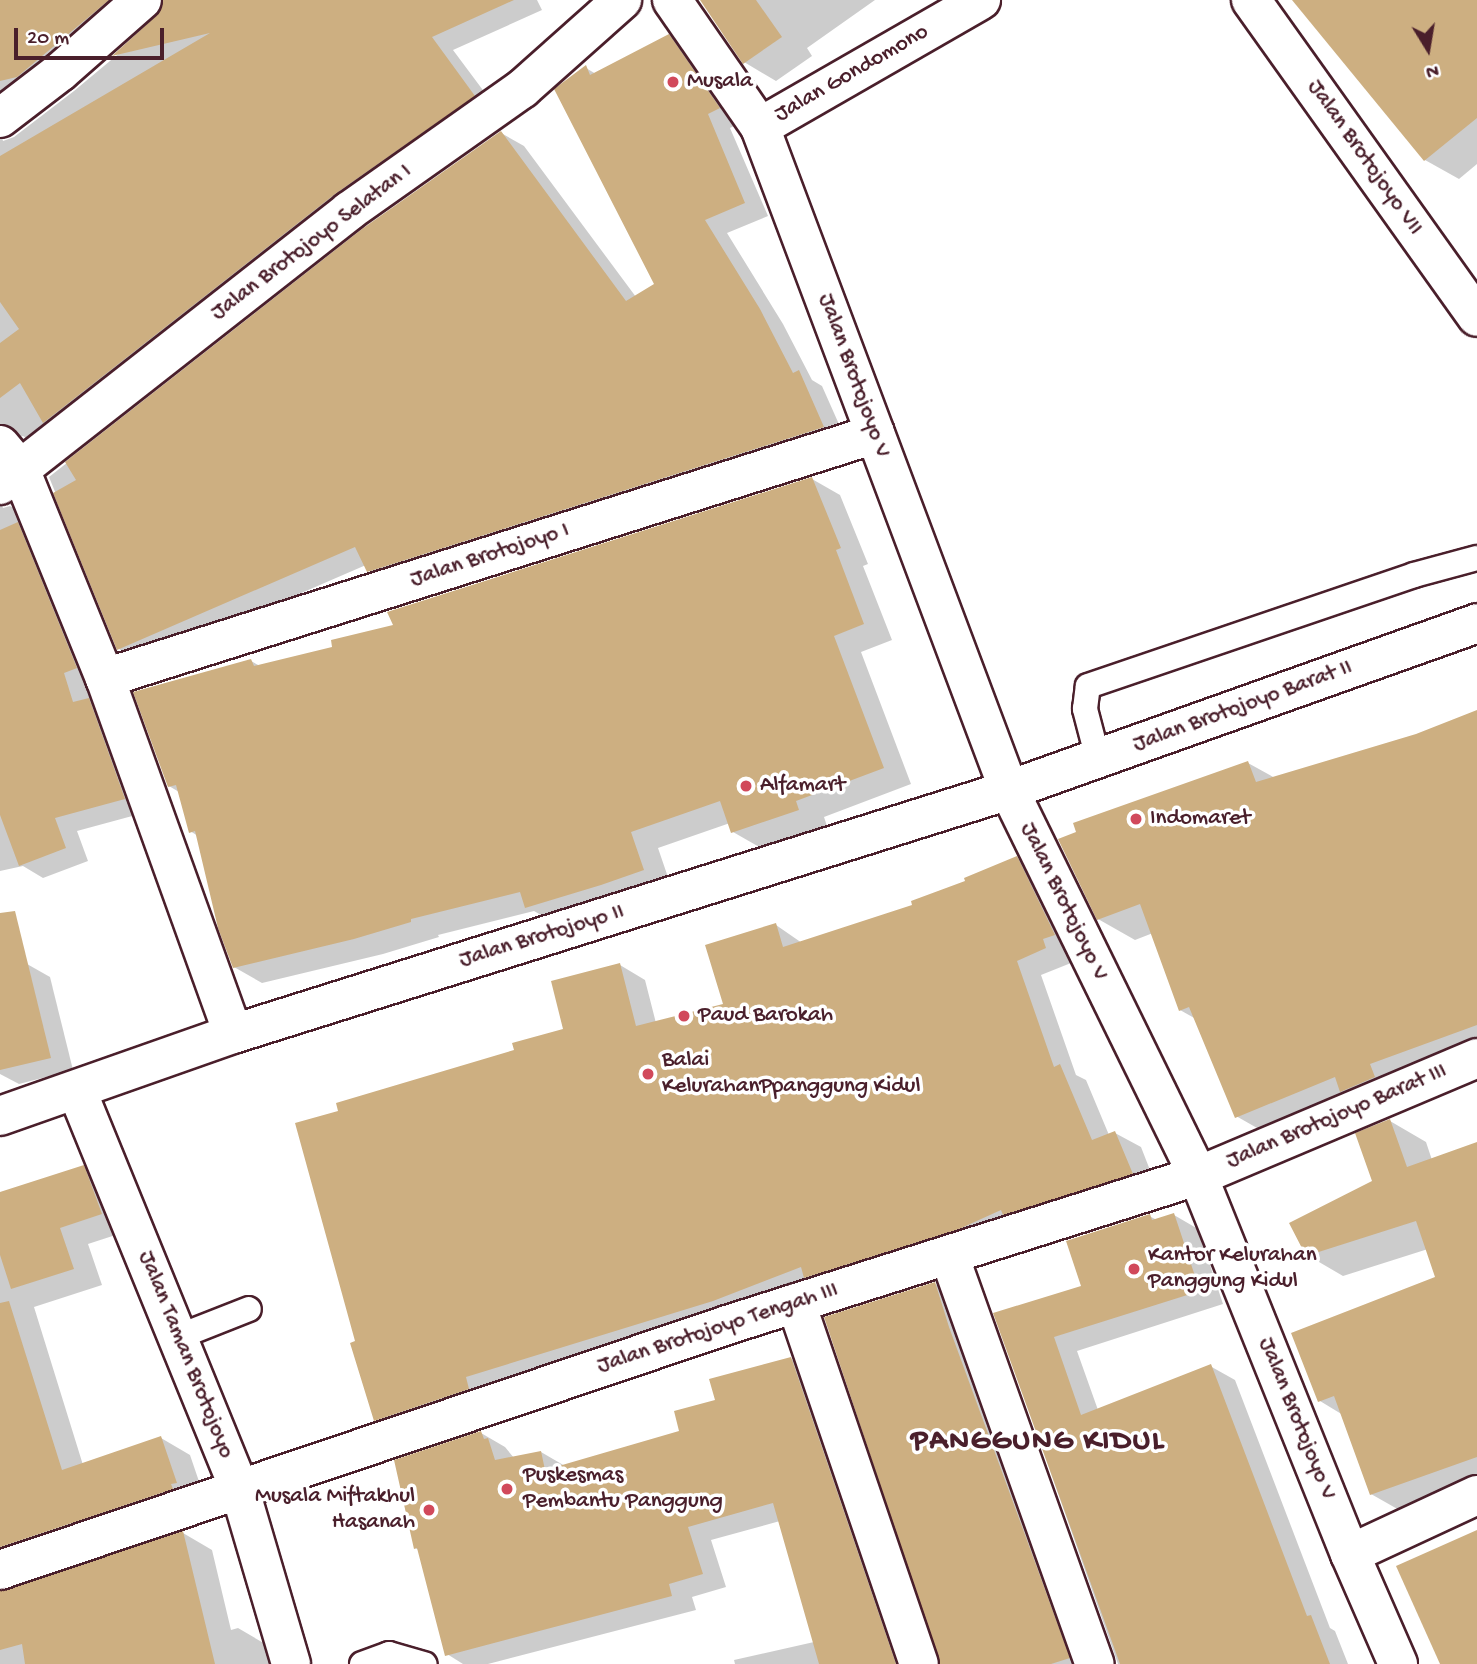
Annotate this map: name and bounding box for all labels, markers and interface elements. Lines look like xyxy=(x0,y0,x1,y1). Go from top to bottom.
scale bar xyxy=(18,14,168,58)
north arrow xyxy=(1393,14,1463,84)
street label: Jalan Gondomono xyxy=(770,19,934,129)
text: 20 m xyxy=(27,27,69,52)
text: N xyxy=(1424,58,1440,83)
place label: Musala xyxy=(687,68,753,96)
marker: Musala xyxy=(665,74,681,90)
street label: Jalan Brotojoyo VII xyxy=(1300,75,1428,241)
street label: Jalan Brotojoyo Selatan I xyxy=(206,159,418,327)
street label: Jalan Brotojoyo V xyxy=(811,290,895,462)
street label: Jalan Brotojoyo I xyxy=(407,517,573,595)
street label: Jalan Brotojoyo Barat II xyxy=(1130,655,1356,759)
place label: Alfamart xyxy=(760,772,845,800)
marker: Alfamart xyxy=(738,778,754,794)
place label: Indomaret xyxy=(1150,805,1250,833)
marker: Indomaret xyxy=(1128,811,1144,827)
street label: Jalan Brotojoyo V xyxy=(1013,818,1113,986)
street label: Jalan Brotojoyo II xyxy=(456,899,628,975)
place label: Paud Barokah xyxy=(698,1002,833,1030)
marker: Paud Barokah xyxy=(676,1008,692,1024)
place label: Balai KelurahanPpanggung Kidul xyxy=(662,1047,920,1101)
street label: Jalan Brotojoyo Barat III xyxy=(1223,1058,1451,1176)
marker: Balai KelurahanPpanggung Kidul xyxy=(640,1066,656,1082)
place label: Kantor Kelurahan Panggung Kidul xyxy=(1148,1242,1317,1296)
street label: Jalan Taman Brotojoyo xyxy=(131,1247,239,1463)
marker: Kantor Kelurahan Panggung Kidul xyxy=(1126,1261,1142,1277)
street label: Jalan Brotojoyo Tengah III xyxy=(594,1277,842,1381)
street label: Jalan Brotojoyo V xyxy=(1251,1334,1341,1504)
district label: PANGGUNG KIDUL xyxy=(913,1425,1163,1461)
place label: Puskesmas Pembantu Panggung xyxy=(523,1462,723,1516)
marker: Puskesmas Pembantu Panggung xyxy=(497,1479,517,1499)
place label: Musala Miftakhul Hasanah xyxy=(255,1483,415,1537)
marker: Musala Miftakhul Hasanah xyxy=(421,1502,437,1518)

